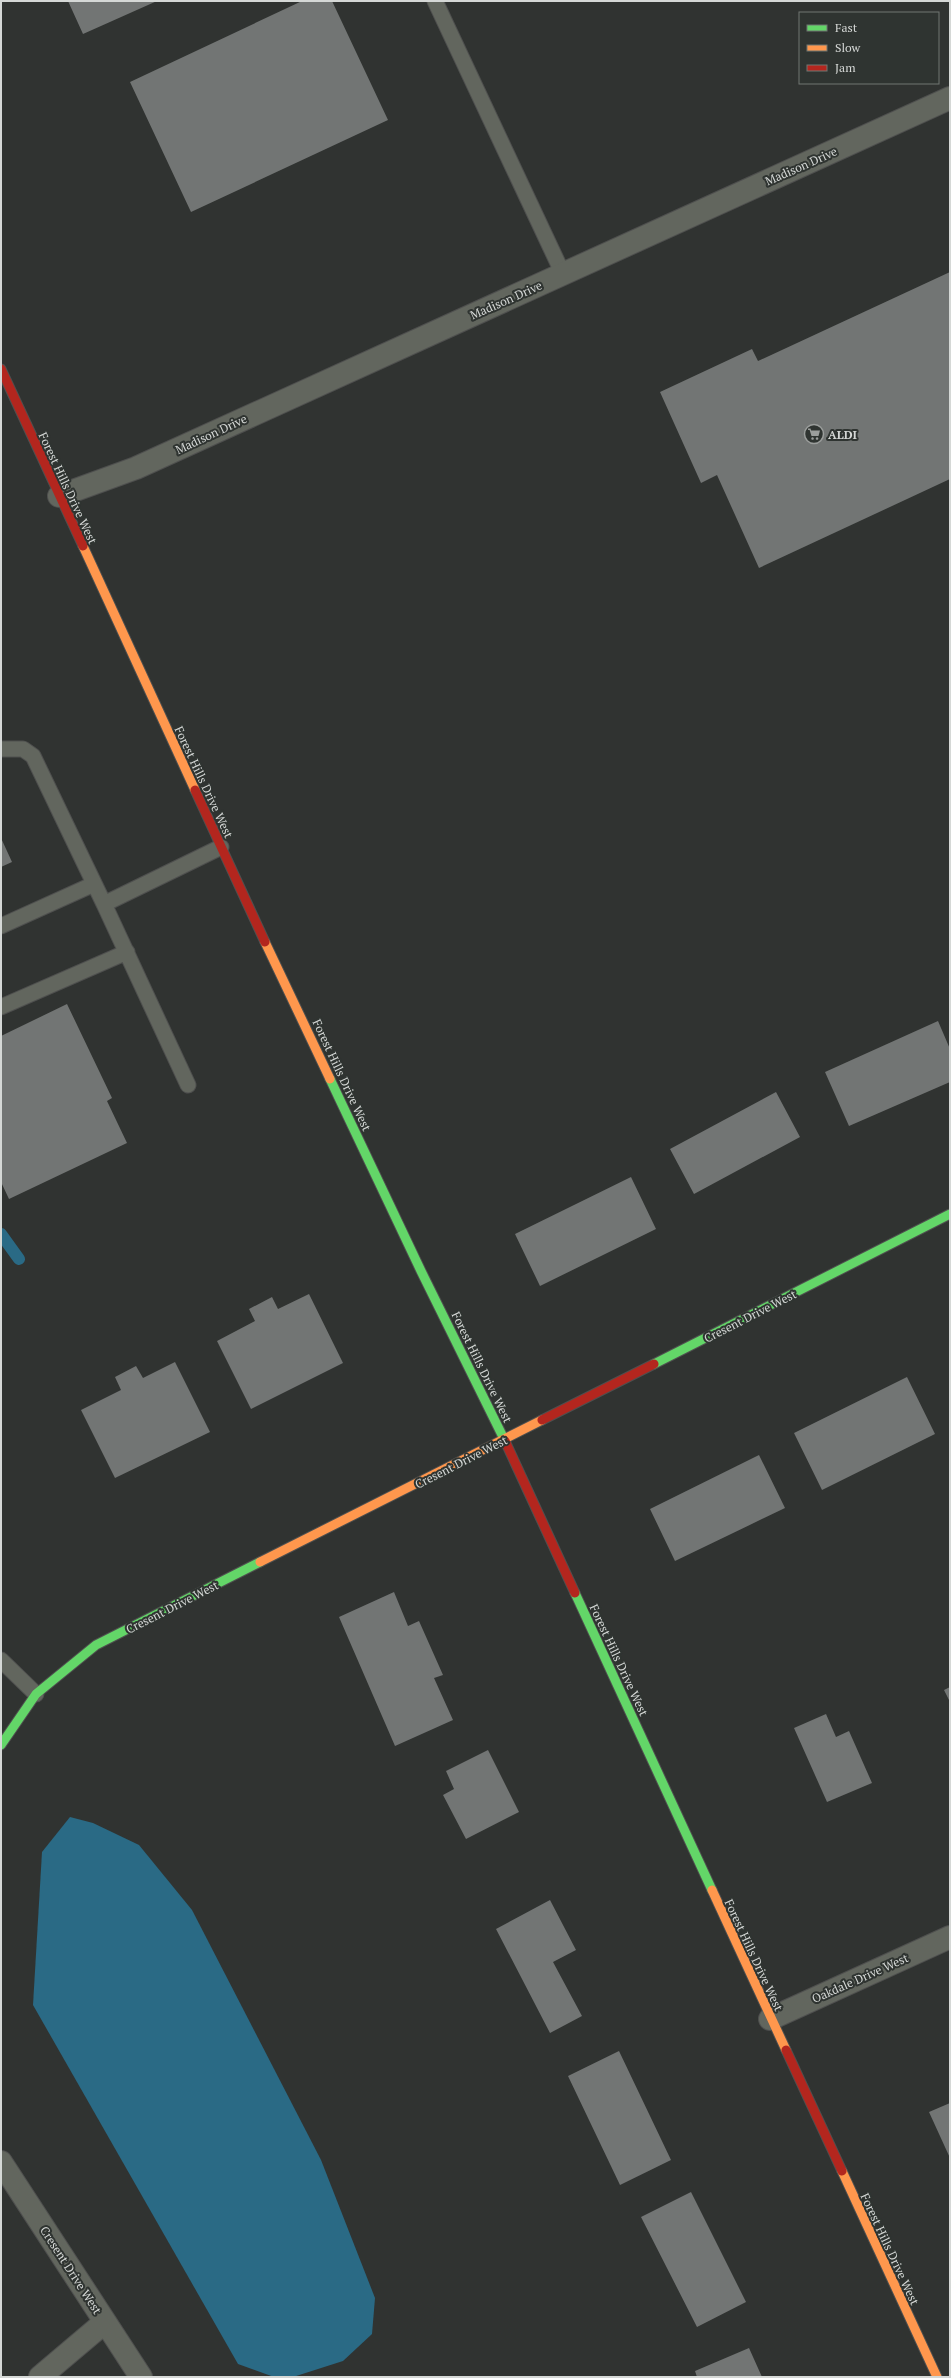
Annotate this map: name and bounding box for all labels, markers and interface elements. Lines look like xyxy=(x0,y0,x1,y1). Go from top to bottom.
legend xyxy=(799,12,939,84)
text: Fast xyxy=(835,20,858,35)
text: Slow xyxy=(835,40,861,55)
text: Jam xyxy=(835,60,856,75)
street label: Madison Drive xyxy=(763,143,839,189)
street label: Madison Drive xyxy=(468,277,544,323)
street label: Madison Drive xyxy=(173,411,249,457)
supermarket icon: ALDI xyxy=(803,423,825,445)
place label: ALDI xyxy=(828,427,858,442)
street label: Forest Hills Drive West xyxy=(35,430,101,547)
street label: Forest Hills Drive West xyxy=(171,724,237,841)
street label: Forest Hills Drive West xyxy=(309,1017,375,1134)
street label: Cresent Drive West xyxy=(701,1286,799,1346)
street label: Forest Hills Drive West xyxy=(449,1309,516,1425)
street label: Cresent Drive West xyxy=(412,1432,510,1492)
street label: Cresent Drive West xyxy=(123,1577,221,1637)
street label: Forest Hills Drive West xyxy=(586,1602,652,1719)
street label: Forest Hills Drive West xyxy=(721,1897,787,2014)
street label: Oakdale Drive West xyxy=(809,1950,911,2006)
street label: Forest Hills Drive West xyxy=(857,2191,923,2308)
street label: Cresent Drive West xyxy=(37,2223,105,2317)

